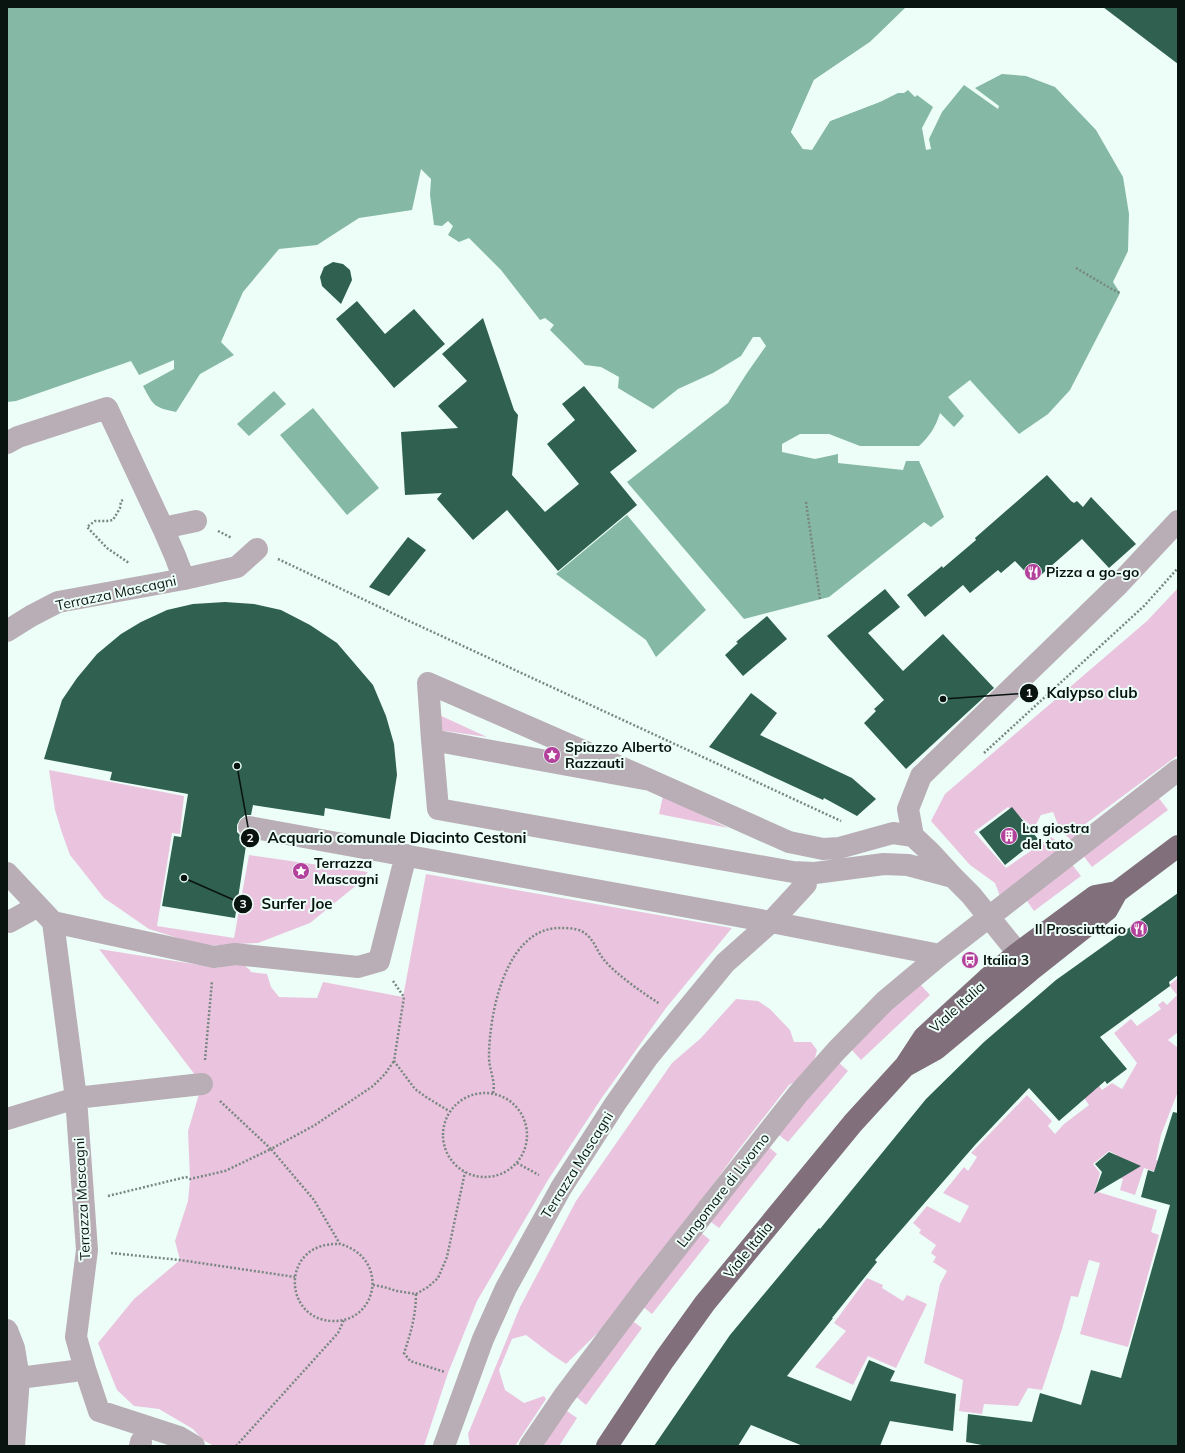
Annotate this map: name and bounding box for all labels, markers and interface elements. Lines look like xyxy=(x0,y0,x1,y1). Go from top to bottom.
restaurant icon: Pizza a go-go xyxy=(1023,562,1043,582)
place label: Pizza a go-go xyxy=(1046,563,1139,581)
street label: Terrazza Mascagni xyxy=(54,571,178,615)
callout: Kalypso club xyxy=(1019,680,1146,707)
text: Kalypso club xyxy=(1047,683,1137,702)
text: 1 xyxy=(1025,685,1033,700)
place label: Spiazzo Alberto Razzauti xyxy=(565,738,672,772)
place icon: Spiazzo Alberto Razzauti xyxy=(542,745,562,765)
place label: La giostra del tato xyxy=(1022,819,1089,853)
callout: Acquario comunale Diacinto Cestoni xyxy=(240,825,535,852)
building icon: La giostra del tato xyxy=(999,826,1019,846)
text: Acquario comunale Diacinto Cestoni xyxy=(268,828,526,847)
text: 2 xyxy=(246,830,254,845)
place label: Terrazza Mascagni xyxy=(314,854,378,888)
place icon: Terrazza Mascagni xyxy=(291,861,311,881)
callout: Surfer Joe xyxy=(233,891,340,918)
text: Surfer Joe xyxy=(261,894,333,913)
text: 3 xyxy=(239,896,247,911)
restaurant icon: Il Prosciuttaio xyxy=(1129,919,1149,939)
place label: Il Prosciuttaio xyxy=(1035,920,1126,938)
bus stop icon: Italia 3 xyxy=(960,950,980,970)
place label: Italia 3 xyxy=(983,951,1029,969)
street label: Viale Italia xyxy=(926,978,988,1036)
street label: Terrazza Mascagni xyxy=(537,1108,617,1222)
street label: Lungomare di Livorno xyxy=(673,1129,773,1251)
street label: Terrazza Mascagni xyxy=(70,1137,94,1261)
street label: Viale Italia xyxy=(720,1218,776,1282)

